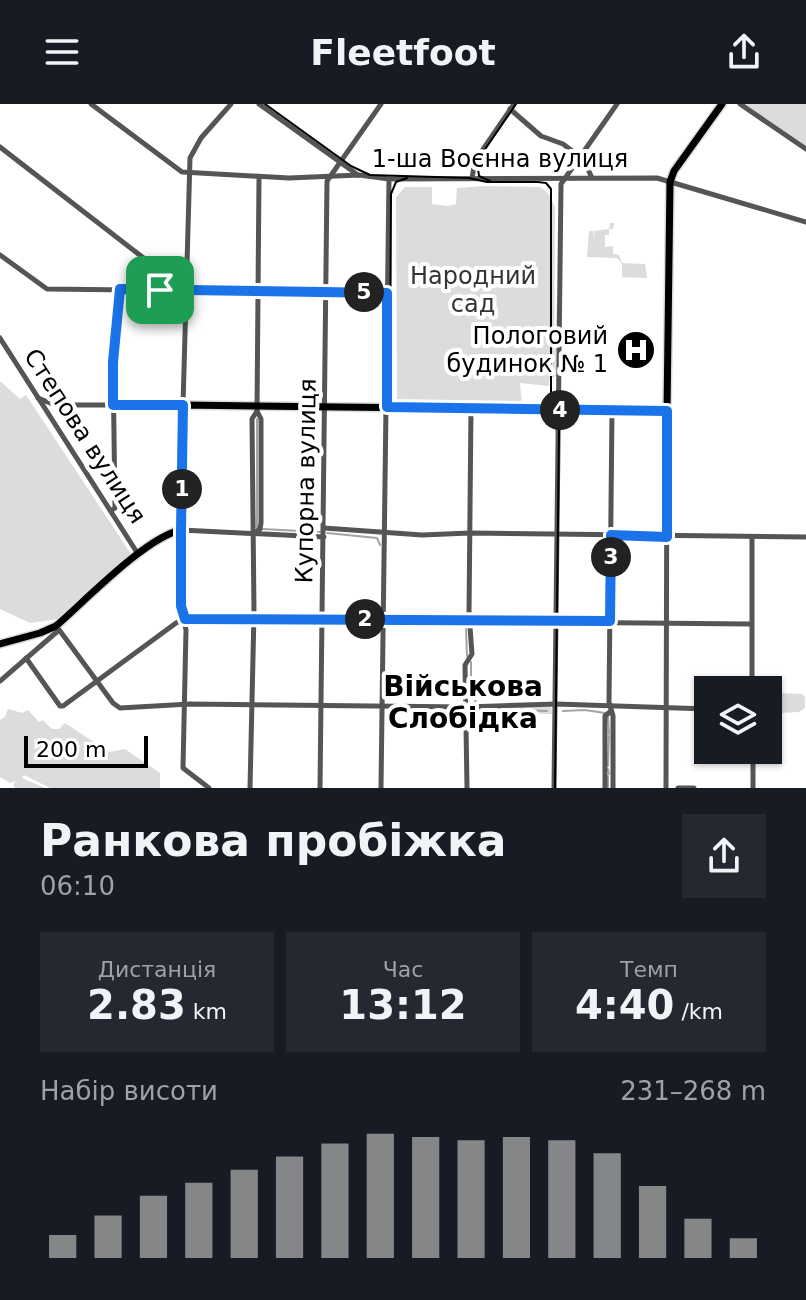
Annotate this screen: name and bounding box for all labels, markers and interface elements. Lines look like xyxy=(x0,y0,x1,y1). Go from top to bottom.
icon: menu xyxy=(40,30,84,74)
icon: share xyxy=(722,30,766,74)
text: Fleetfoot xyxy=(310,32,496,73)
street label: 1-ша Воєнна вулиця xyxy=(372,145,628,173)
pin xyxy=(126,256,194,324)
park label: Народний сад xyxy=(410,262,536,318)
icon: arrive xyxy=(138,268,182,312)
pin: 5 xyxy=(344,272,384,312)
text: 5 xyxy=(356,279,372,304)
place label: Пологовий будинок № 1 xyxy=(446,322,608,378)
hospital icon: Пологовий будинок № 1 xyxy=(615,329,657,371)
street label: Степова вулиця xyxy=(18,343,152,529)
street label: Купорна вулиця xyxy=(290,378,322,584)
pin: 4 xyxy=(540,390,580,430)
text: 4 xyxy=(552,397,568,422)
pin: 1 xyxy=(162,469,202,509)
text: 1 xyxy=(174,476,190,501)
pin: 3 xyxy=(591,537,631,577)
text: 3 xyxy=(603,544,619,569)
pin: 2 xyxy=(345,599,385,639)
text: 2 xyxy=(357,606,373,631)
district label: Військова Слобідка xyxy=(383,670,543,735)
map controls xyxy=(694,676,782,764)
button: layers xyxy=(694,676,782,764)
scale bar xyxy=(24,732,148,768)
text: 200 m xyxy=(36,737,106,762)
button: share xyxy=(682,814,766,898)
text: Ранкова пробіжка xyxy=(40,815,507,866)
text: 06:10 xyxy=(40,871,115,901)
text: Дистанція xyxy=(98,957,216,982)
text: Час xyxy=(383,957,423,982)
text: Темп xyxy=(620,957,678,982)
text: 2.83 xyxy=(87,982,186,1028)
text: 13:12 xyxy=(339,982,467,1028)
text: 4:40 xyxy=(575,982,674,1028)
text: km xyxy=(186,999,227,1024)
text: /km xyxy=(674,999,723,1024)
text: Набір висоти xyxy=(40,1076,218,1106)
text: 231–268 m xyxy=(620,1076,766,1106)

